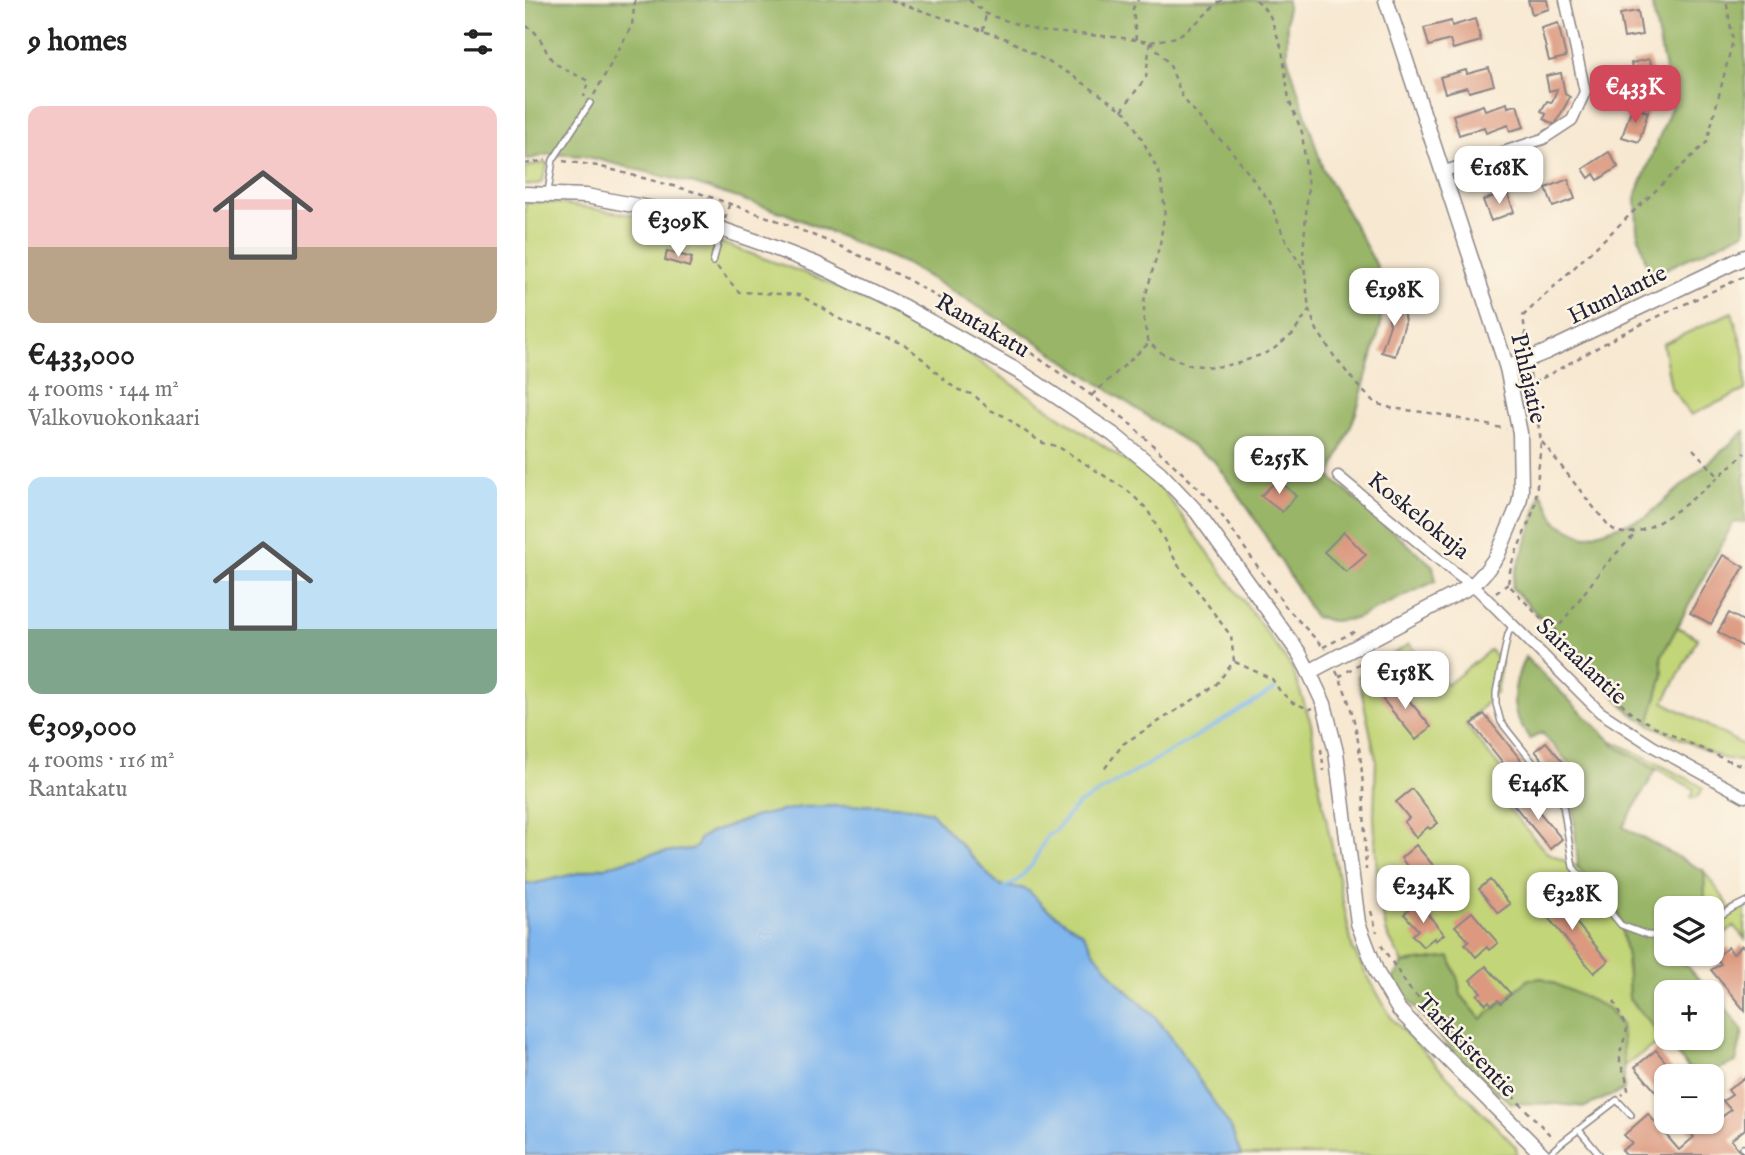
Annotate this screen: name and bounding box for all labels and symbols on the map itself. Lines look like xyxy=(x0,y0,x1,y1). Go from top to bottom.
pin: €433K xyxy=(1586,66,1684,125)
pin: €168K xyxy=(1450,146,1548,206)
pin: €309K xyxy=(629,200,727,259)
street label: Humlantie xyxy=(1563,258,1672,333)
pin: €198K xyxy=(1345,268,1443,328)
street label: Rantakatu xyxy=(930,287,1035,366)
street label: Pihlajatie xyxy=(1502,330,1553,426)
pin: €255K xyxy=(1230,436,1328,496)
street label: Koskelokuja xyxy=(1361,465,1476,567)
street label: Sairaalantie xyxy=(1529,612,1633,712)
pin: €158K xyxy=(1356,652,1454,711)
pin: €146K xyxy=(1489,762,1587,822)
pin: €234K xyxy=(1374,866,1472,925)
pin: €328K xyxy=(1523,872,1621,932)
street label: Tarkkistentie xyxy=(1409,987,1523,1105)

